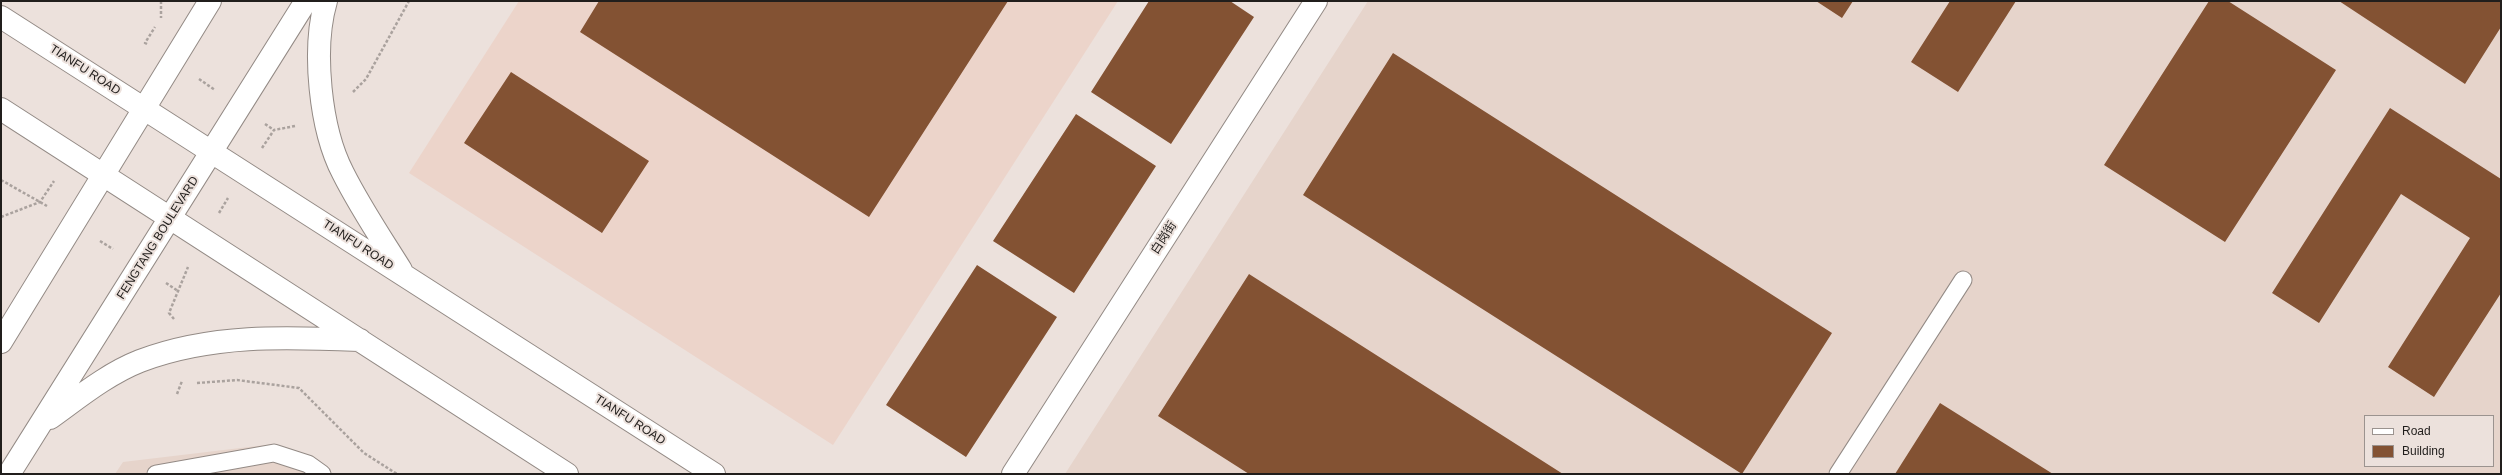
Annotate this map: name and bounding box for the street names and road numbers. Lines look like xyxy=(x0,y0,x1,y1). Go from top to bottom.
street label: TIANFU ROAD xyxy=(47,42,123,98)
street label: FENGTANG BOULEVARD xyxy=(114,174,202,302)
street label: TIANFU ROAD xyxy=(320,217,396,273)
street label: 白岗街 xyxy=(1148,219,1180,257)
street label: TIANFU ROAD xyxy=(592,392,668,448)

